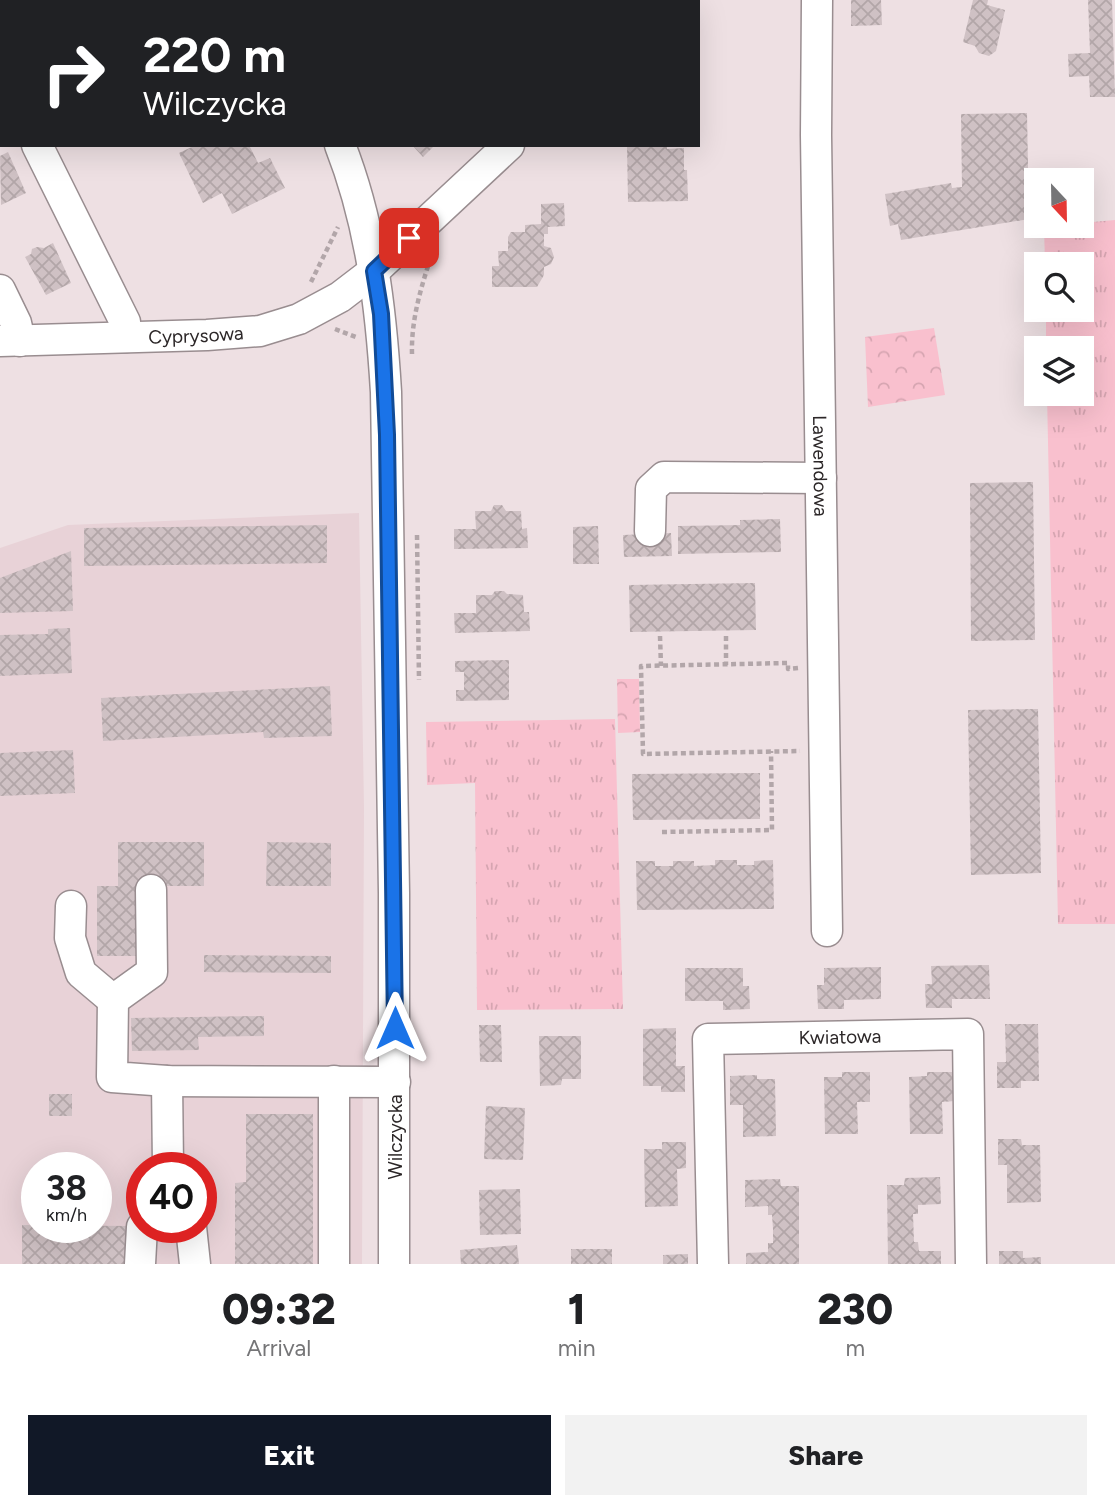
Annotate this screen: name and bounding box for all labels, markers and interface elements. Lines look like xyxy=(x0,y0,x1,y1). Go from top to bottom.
text: 220 m xyxy=(143,25,286,84)
icon: right xyxy=(28,28,119,119)
text: Wilczycka xyxy=(143,85,286,123)
north arrow xyxy=(1024,168,1094,238)
map controls xyxy=(1024,168,1094,406)
pin xyxy=(379,208,439,268)
icon: arrive xyxy=(390,219,428,257)
button: search xyxy=(1024,252,1094,322)
street label: Cyprysowa xyxy=(148,321,244,349)
button: layers xyxy=(1024,336,1094,406)
street label: Lawendowa xyxy=(808,415,832,517)
position arrow xyxy=(358,991,432,1065)
street label: Kwiatowa xyxy=(798,1025,882,1049)
street label: Wilczycka xyxy=(384,1094,407,1180)
speed limit sign: 40 xyxy=(126,1152,217,1243)
text: 38 xyxy=(46,1167,87,1209)
text: km/h xyxy=(46,1204,87,1226)
text: 09:32 xyxy=(222,1284,336,1335)
text: 1 xyxy=(568,1284,586,1335)
text: 230 xyxy=(817,1284,893,1335)
text: Arrival xyxy=(246,1334,311,1362)
text: min xyxy=(558,1334,595,1362)
text: m xyxy=(845,1334,865,1362)
button: Exit xyxy=(28,1415,551,1495)
button: Share xyxy=(565,1415,1087,1495)

